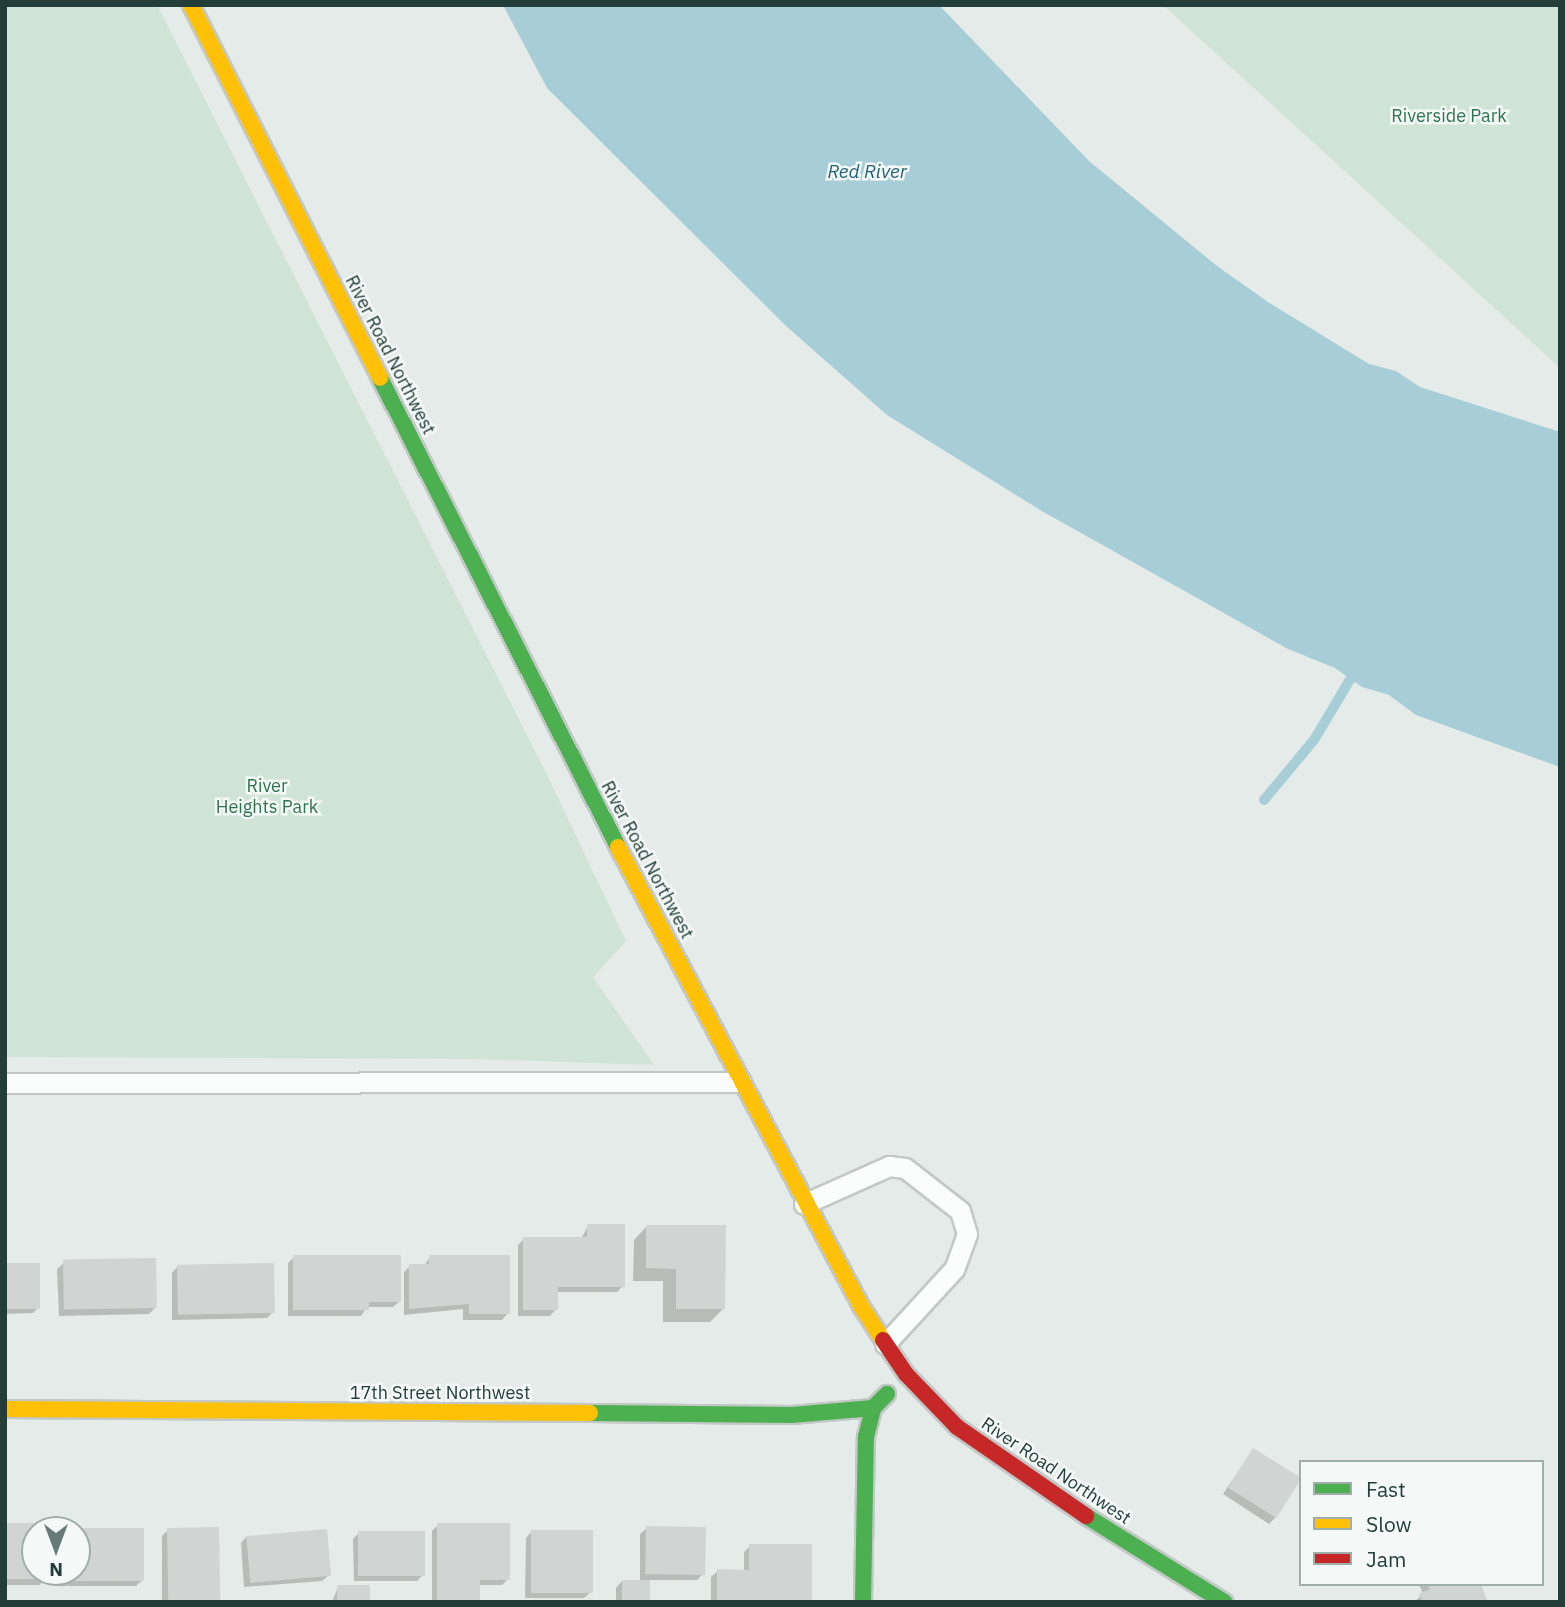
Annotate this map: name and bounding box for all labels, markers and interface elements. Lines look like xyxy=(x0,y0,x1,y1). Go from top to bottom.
park label: Riverside Park xyxy=(1391,105,1507,127)
water label: Red River xyxy=(827,161,907,183)
street label: River Road Northwest xyxy=(341,272,439,438)
park label: River Heights Park xyxy=(216,776,318,818)
street label: River Road Northwest xyxy=(596,777,698,943)
street label: 17th Street Northwest xyxy=(350,1382,530,1404)
street label: River Road Northwest xyxy=(977,1413,1135,1529)
legend xyxy=(1299,1460,1544,1586)
text: Fast xyxy=(1366,1475,1406,1503)
text: Slow xyxy=(1366,1510,1412,1538)
north arrow xyxy=(21,1516,91,1586)
text: Jam xyxy=(1366,1545,1406,1573)
text: N xyxy=(49,1558,63,1582)

